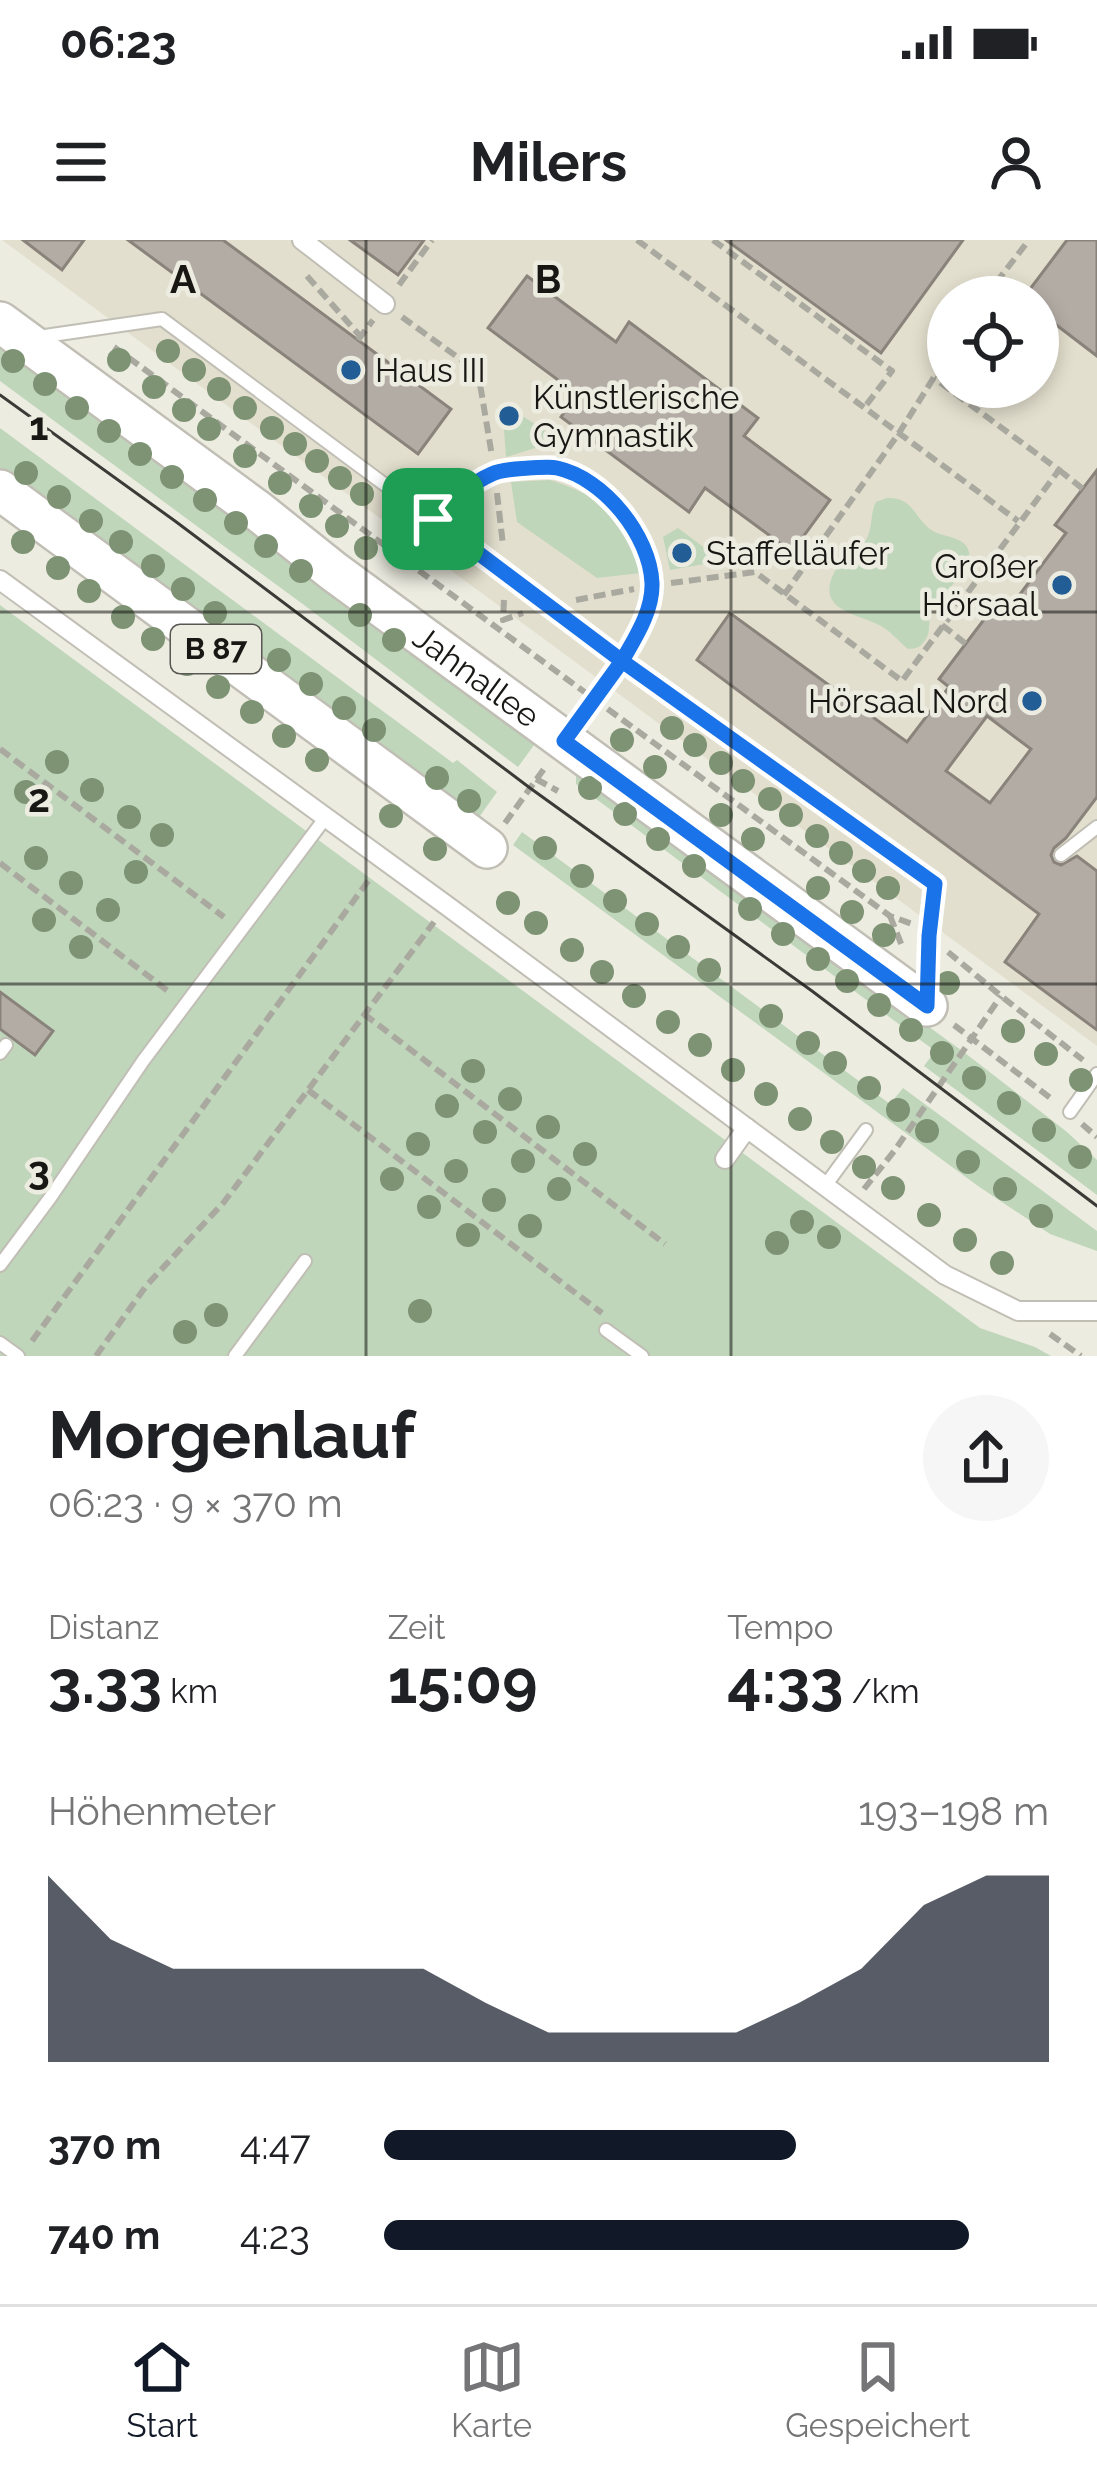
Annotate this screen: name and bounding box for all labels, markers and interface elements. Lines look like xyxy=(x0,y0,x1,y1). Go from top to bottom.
text: 06:23 xyxy=(60,16,177,69)
icon: menu xyxy=(48,129,114,195)
icon: person xyxy=(983,129,1049,195)
text: Milers xyxy=(470,130,627,194)
text: A xyxy=(170,256,197,302)
text: B xyxy=(535,256,561,302)
map controls xyxy=(927,276,1059,408)
button: locate xyxy=(927,276,1059,408)
place label: Haus III xyxy=(375,351,486,390)
marker: Haus III xyxy=(338,357,364,383)
place label: Künstlerische Gymnastik xyxy=(533,378,739,455)
text: 1 xyxy=(29,403,49,449)
marker: Künstlerische Gymnastik xyxy=(496,403,522,429)
pin xyxy=(382,468,484,570)
icon: arrive xyxy=(400,486,466,552)
place label: Staffelläufer xyxy=(706,534,890,573)
marker: Staffelläufer xyxy=(669,540,695,566)
place label: Großer Hörsaal xyxy=(922,547,1039,624)
marker: Großer Hörsaal xyxy=(1049,572,1075,598)
street label: Jahnallee xyxy=(406,618,547,736)
road number: B 87 xyxy=(171,625,261,673)
place label: Hörsaal Nord xyxy=(808,682,1008,721)
marker: Hörsaal Nord xyxy=(1019,688,1045,714)
text: 2 xyxy=(28,775,50,821)
text: 3 xyxy=(28,1147,50,1193)
button: share xyxy=(923,1395,1049,1521)
text: Morgenlauf xyxy=(48,1396,415,1473)
text: 06:23 · 9 × 370 m xyxy=(48,1480,343,1526)
text: Distanz xyxy=(48,1608,159,1647)
text: Zeit xyxy=(388,1608,446,1647)
text: Tempo xyxy=(727,1608,833,1647)
text: 3.33 xyxy=(48,1647,162,1717)
text: 15:09 xyxy=(388,1647,538,1717)
text: 4:33 xyxy=(727,1647,843,1717)
text: km xyxy=(162,1672,218,1711)
text: /km xyxy=(843,1672,920,1711)
text: Höhenmeter xyxy=(48,1788,276,1834)
text: 193–198 m xyxy=(858,1788,1049,1834)
text: 370 m xyxy=(48,2122,161,2168)
text: 4:47 xyxy=(240,2122,311,2168)
text: 740 m xyxy=(48,2212,160,2258)
text: 4:23 xyxy=(240,2212,310,2258)
tab: Start xyxy=(127,2334,198,2445)
tab: Karte xyxy=(451,2334,532,2445)
tab: Gespeichert xyxy=(785,2334,970,2445)

